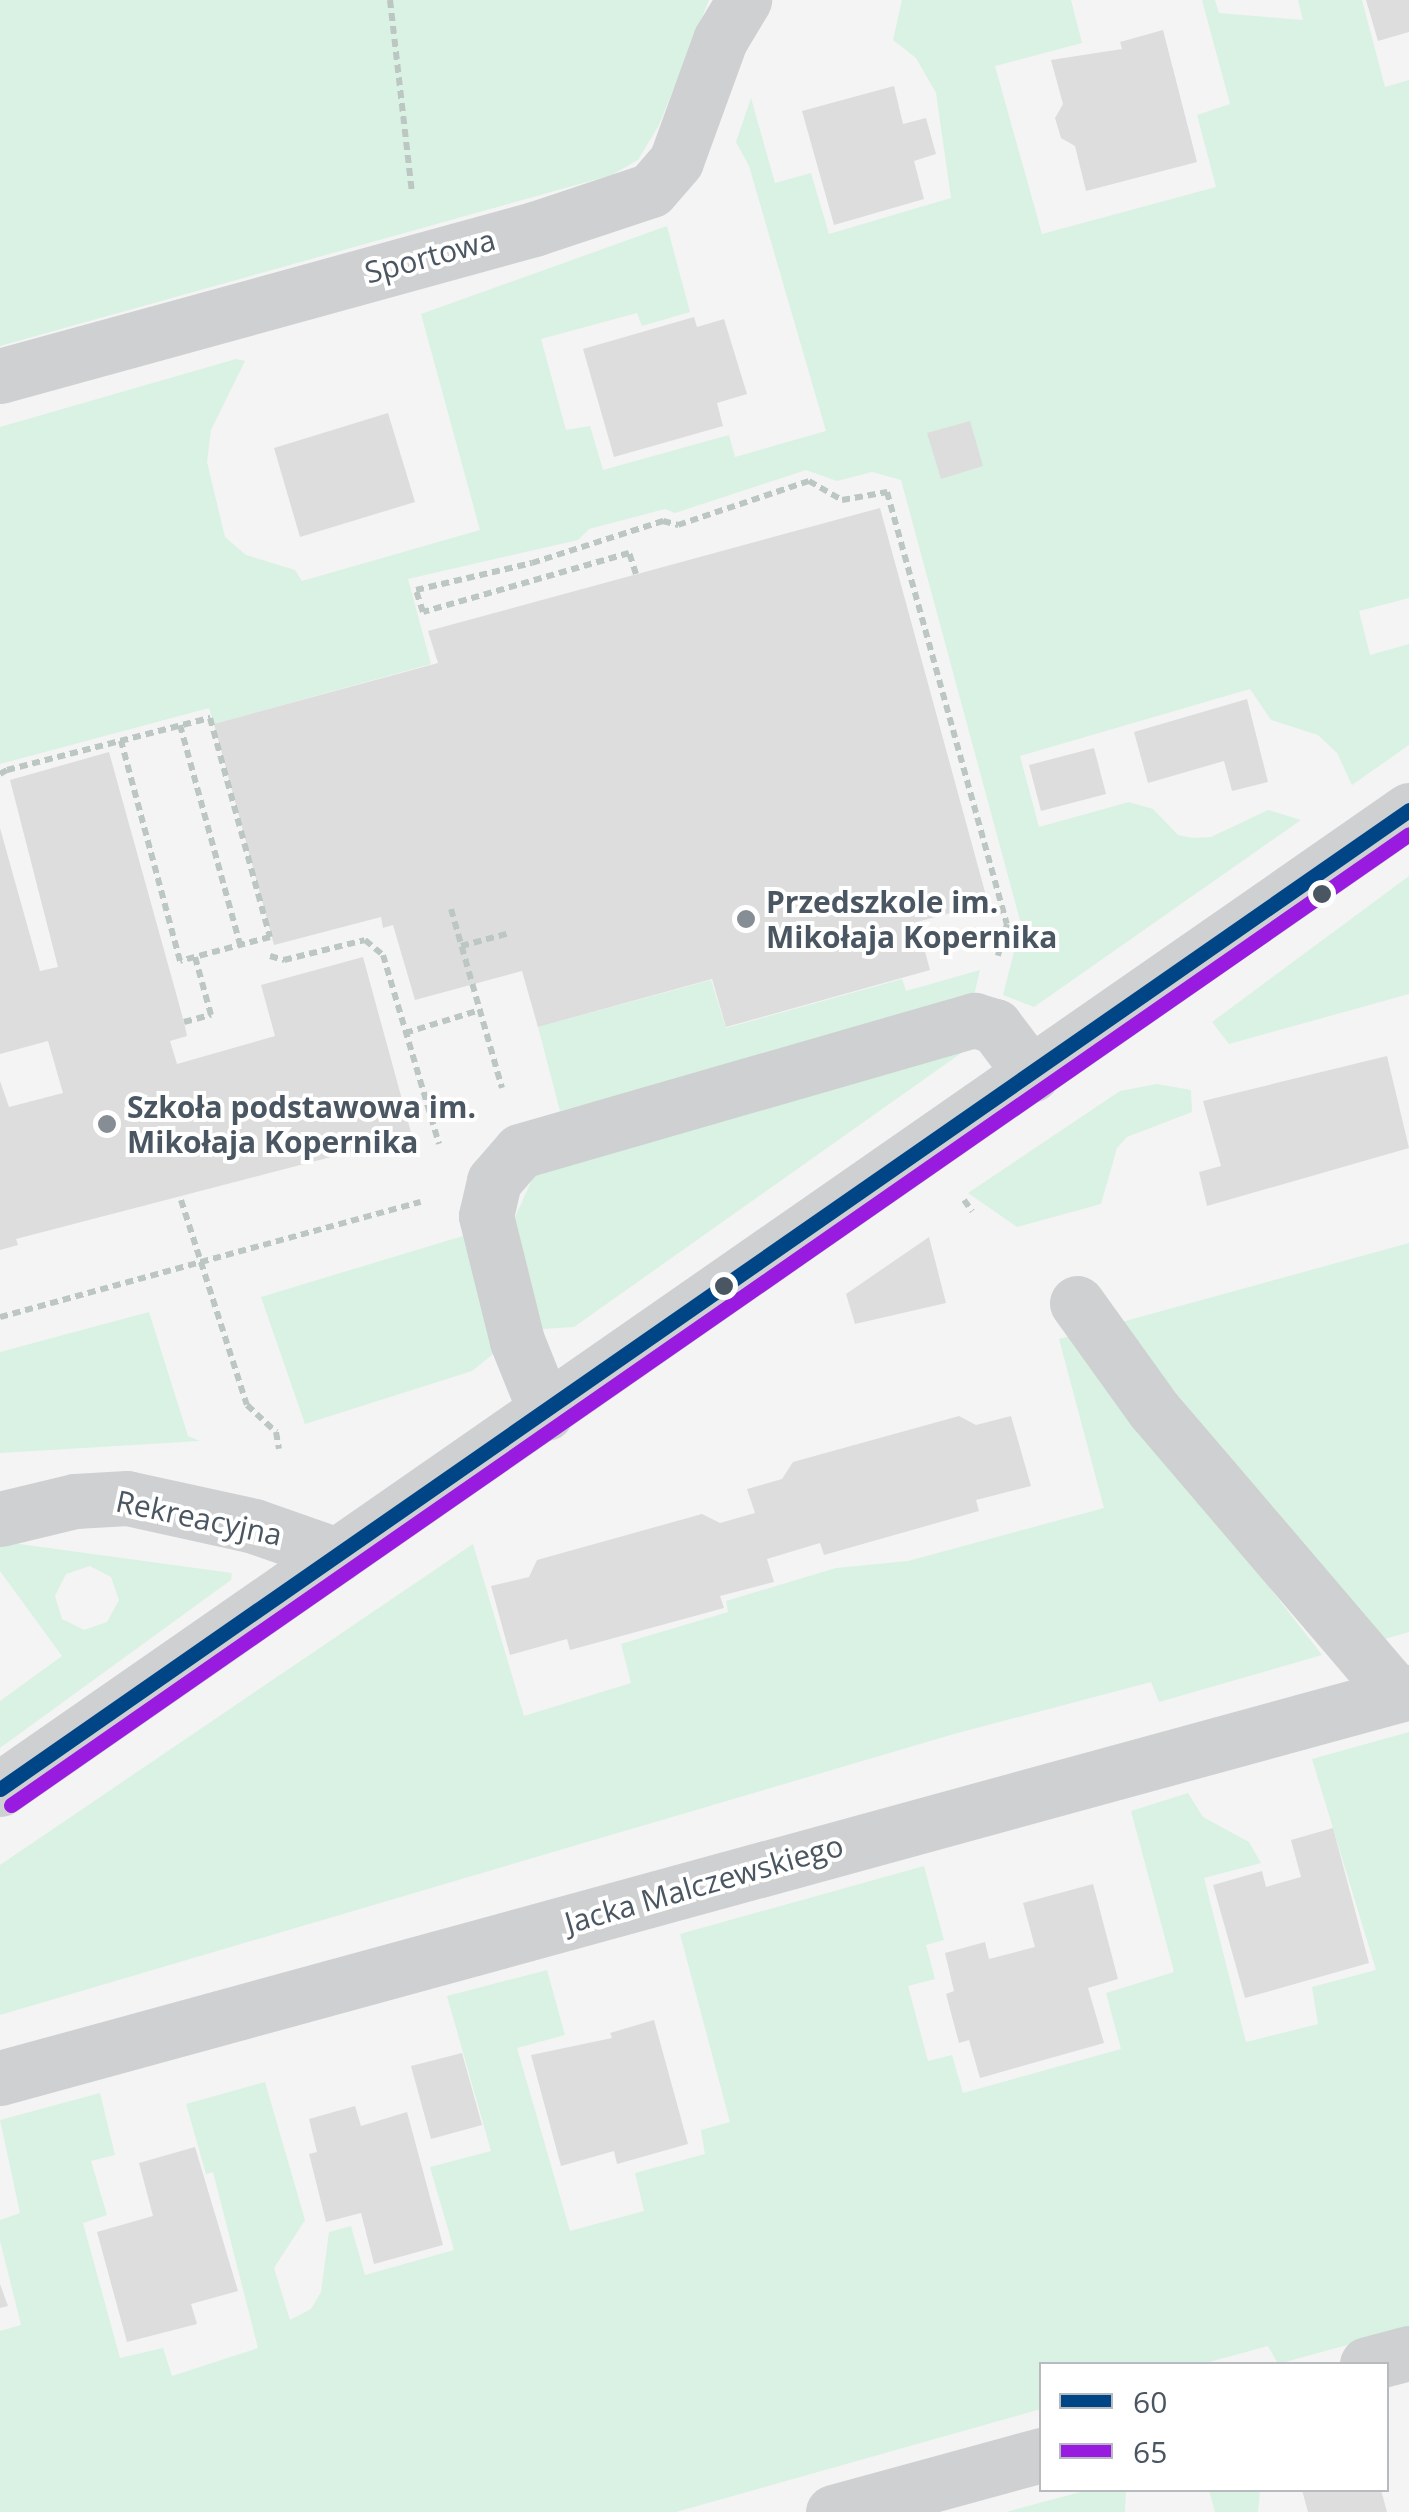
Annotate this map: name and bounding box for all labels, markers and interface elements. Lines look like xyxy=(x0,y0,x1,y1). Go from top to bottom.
street label: Sportowa xyxy=(361,221,499,291)
place label: Przedszkole im. Mikołaja Kopernika xyxy=(766,884,1057,954)
unlabelled marker xyxy=(1312,884,1332,904)
marker: Przedszkole im. Mikołaja Kopernika xyxy=(735,908,757,930)
place label: Szkoła podstawowa im. Mikołaja Kopernika xyxy=(127,1089,476,1160)
marker: Szkoła podstawowa im. Mikołaja Kopernika xyxy=(96,1113,118,1135)
unlabelled marker xyxy=(714,1276,734,1296)
street label: Rekreacyjna xyxy=(113,1483,285,1553)
street label: Jacka Malczewskiego xyxy=(561,1827,847,1941)
legend xyxy=(1039,2362,1389,2492)
text: 60 xyxy=(1133,2381,1167,2422)
text: 65 xyxy=(1133,2431,1167,2472)

